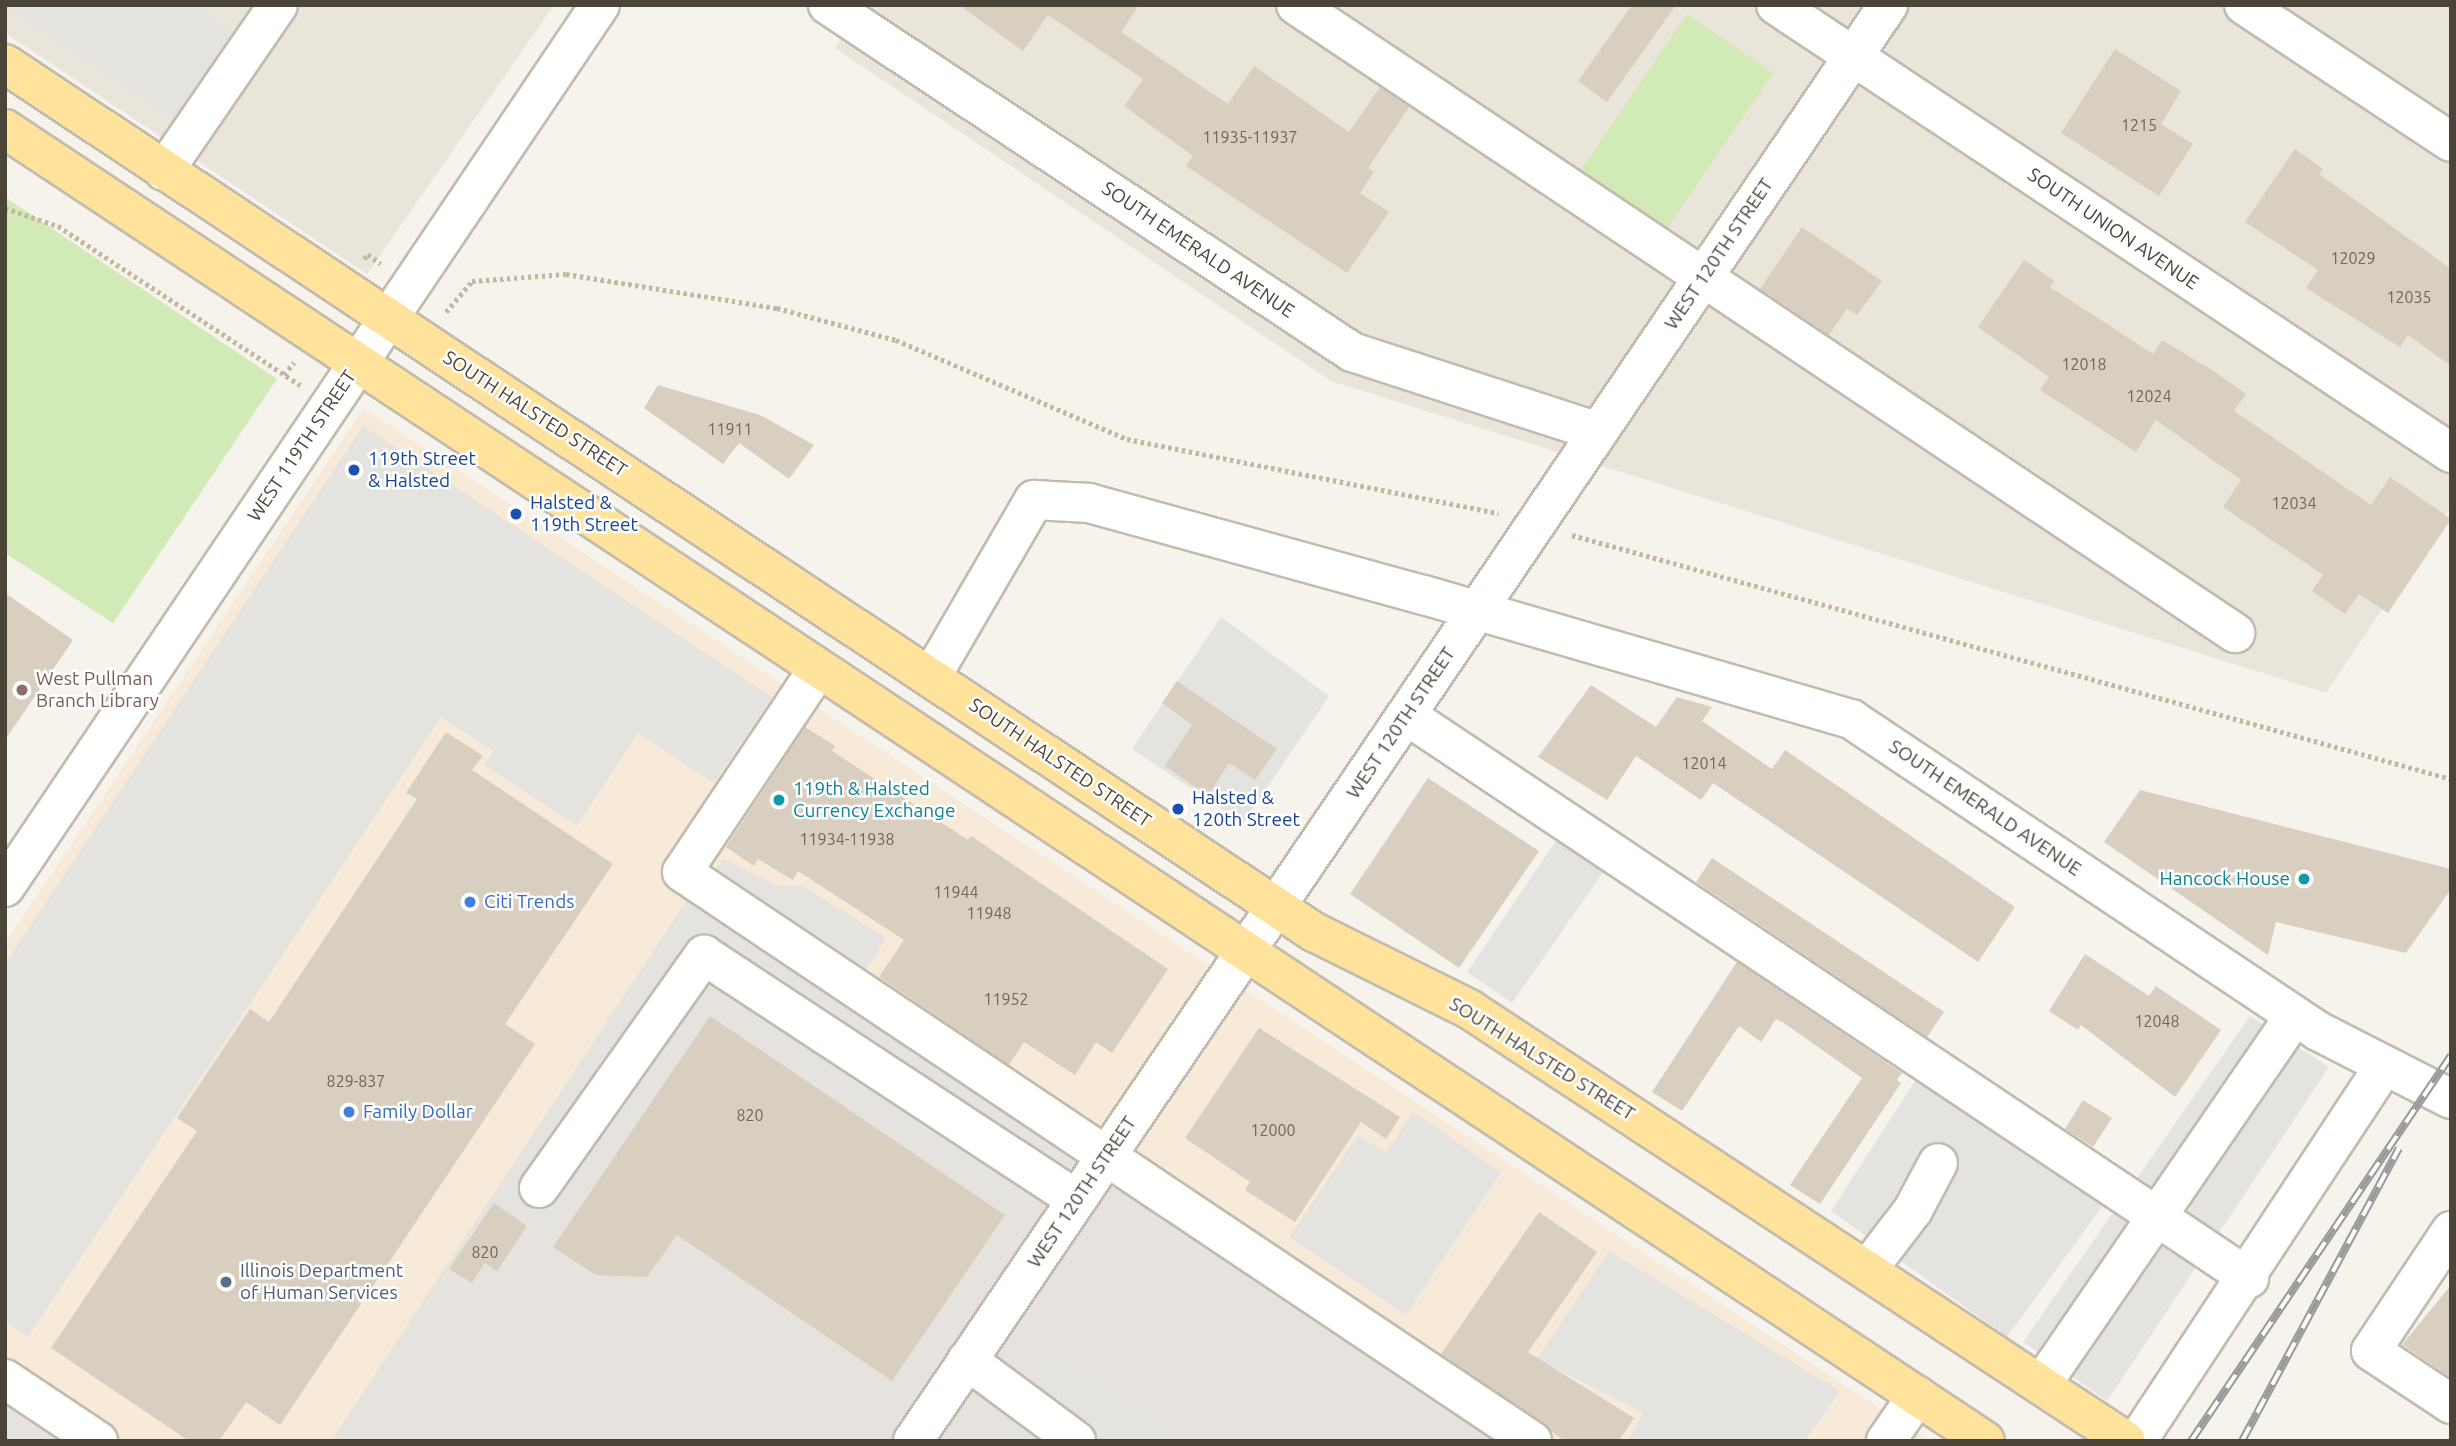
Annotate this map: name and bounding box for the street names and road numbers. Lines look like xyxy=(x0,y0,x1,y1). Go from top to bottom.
street label: SOUTH UNION AVENUE xyxy=(2023,163,2203,295)
street label: WEST 120TH STREET xyxy=(1660,174,1778,334)
street label: SOUTH EMERALD AVENUE xyxy=(1097,177,1299,323)
street label: SOUTH HALSTED STREET xyxy=(439,346,631,482)
street label: WEST 119TH STREET xyxy=(243,366,361,526)
street label: WEST 120TH STREET xyxy=(1342,643,1460,803)
street label: SOUTH HALSTED STREET xyxy=(965,694,1155,832)
street label: SOUTH EMERALD AVENUE xyxy=(1884,735,2086,881)
street label: SOUTH HALSTED STREET xyxy=(1445,993,1639,1125)
street label: WEST 120TH STREET xyxy=(1023,1112,1141,1272)

